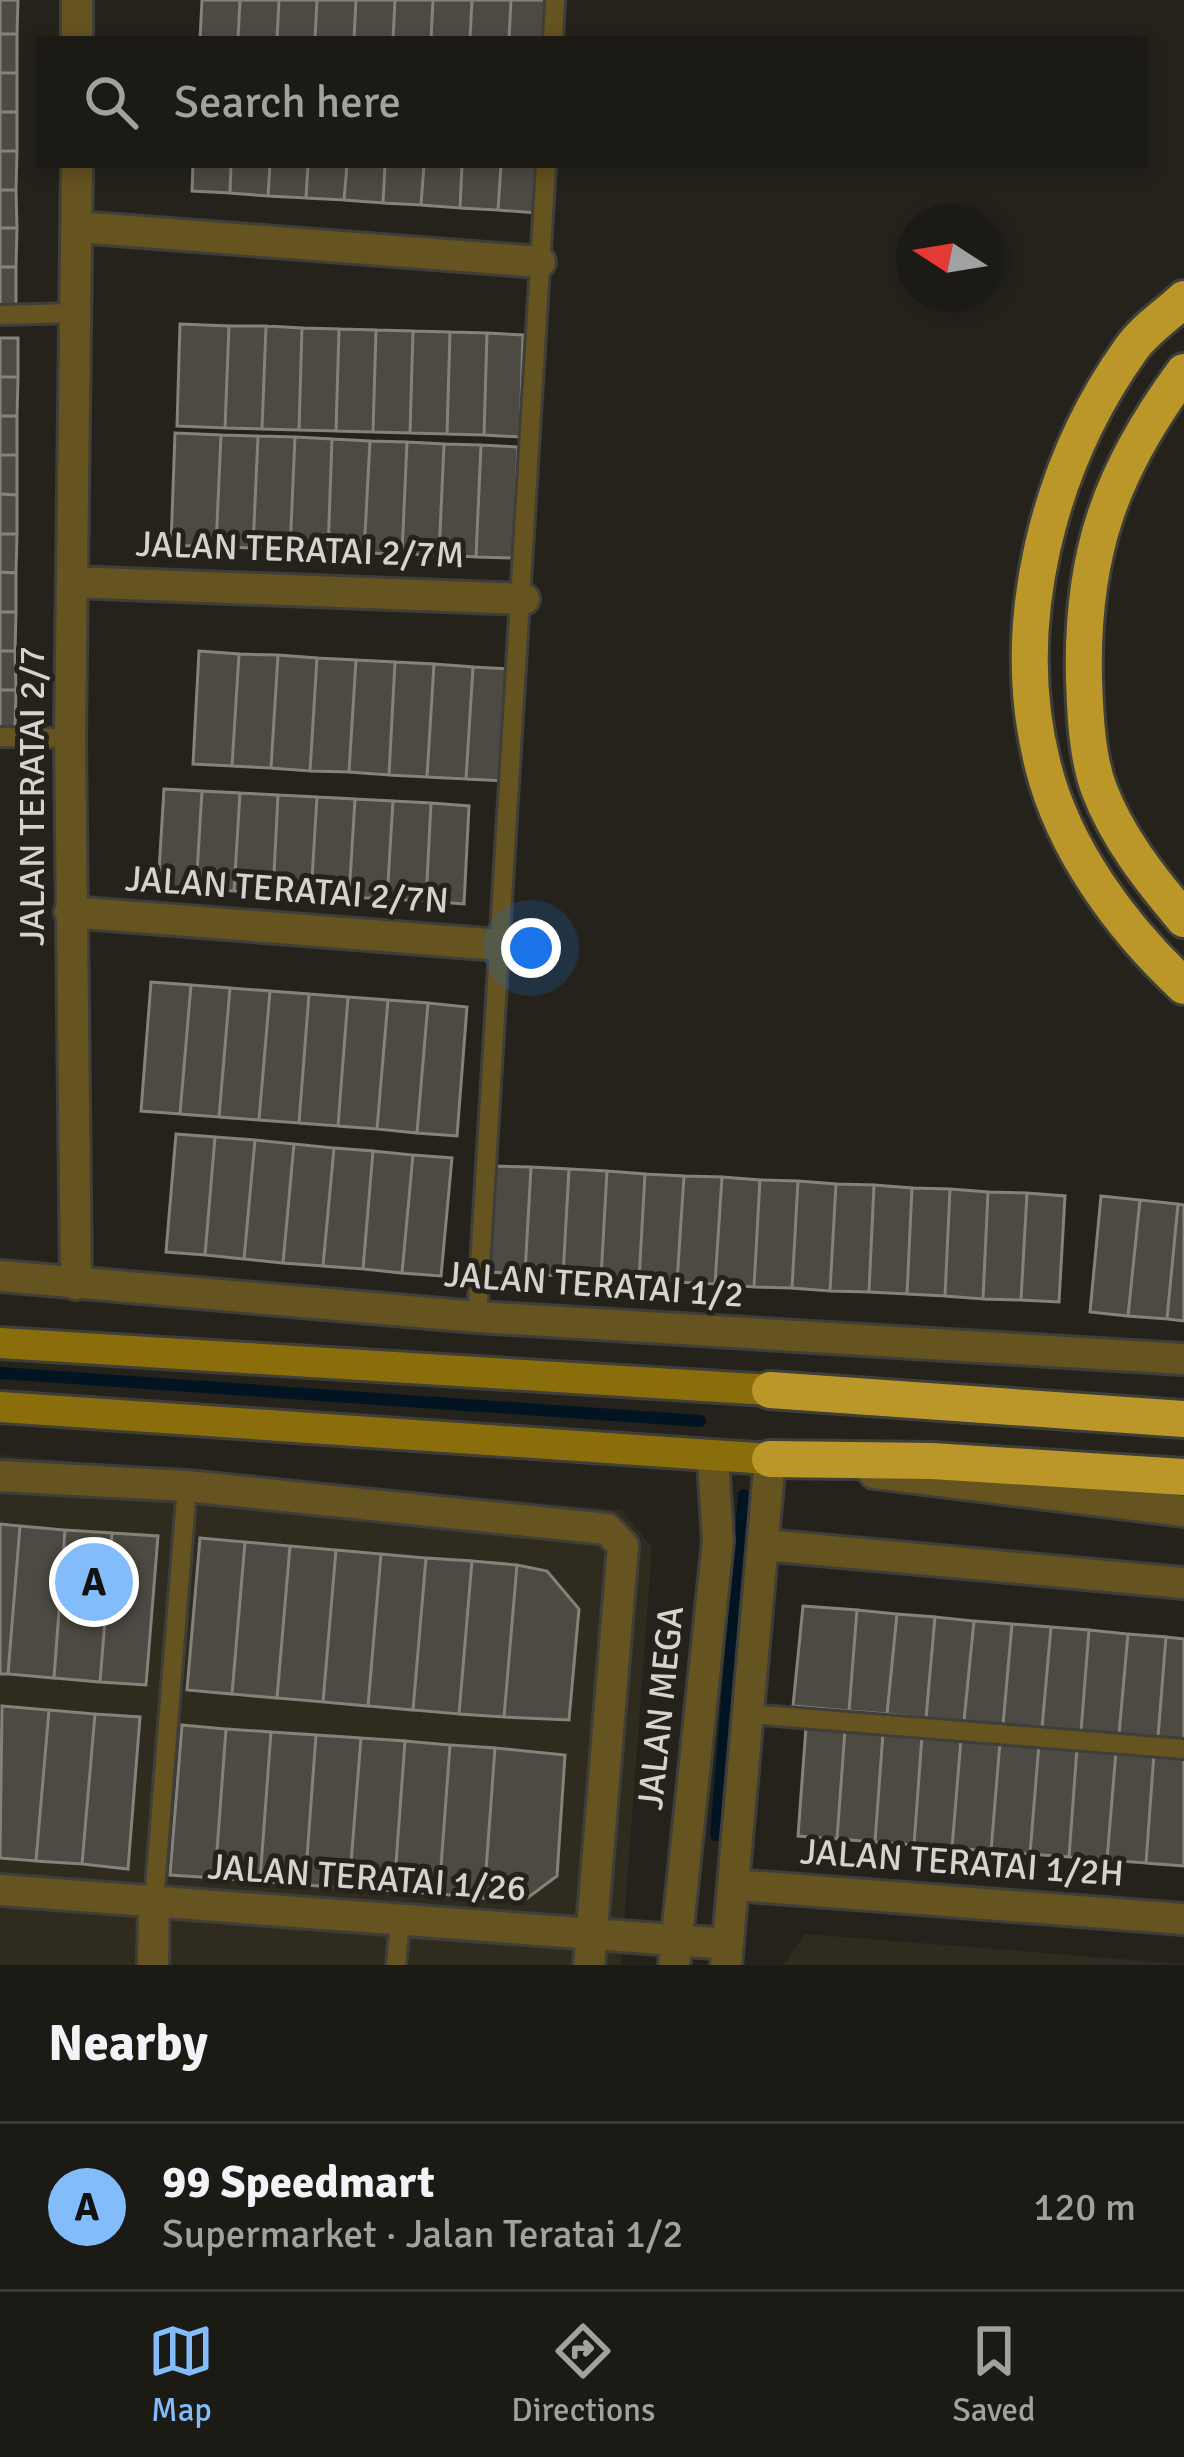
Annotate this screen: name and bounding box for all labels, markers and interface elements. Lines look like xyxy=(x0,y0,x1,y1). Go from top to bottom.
search box xyxy=(36,36,1148,168)
icon: search xyxy=(78,69,144,135)
text: Search here xyxy=(174,75,401,130)
north arrow xyxy=(896,204,1004,312)
street label: JALAN TERATAI 2/7M xyxy=(135,522,465,578)
street label: JALAN TERATAI 2/7 xyxy=(10,646,55,946)
street label: JALAN TERATAI 2/7N xyxy=(124,856,450,924)
your location xyxy=(501,918,561,978)
street label: JALAN TERATAI 1/2 xyxy=(443,1252,745,1318)
pin: A xyxy=(55,1537,133,1627)
street label: JALAN MEGA xyxy=(628,1604,694,1812)
street label: JALAN TERATAI 1/2H xyxy=(799,1829,1125,1897)
street label: JALAN TERATAI 1/26 xyxy=(206,1844,528,1912)
text: Nearby xyxy=(48,2012,208,2075)
text: 99 Speedmart xyxy=(162,2155,435,2210)
text: A xyxy=(75,2183,99,2231)
text: 120 m xyxy=(1033,2183,1136,2231)
text: Supermarket · Jalan Teratai 1/2 xyxy=(162,2210,683,2258)
tab: Map xyxy=(148,2318,214,2431)
tab: Directions xyxy=(511,2318,656,2431)
tab: Saved xyxy=(952,2318,1036,2431)

